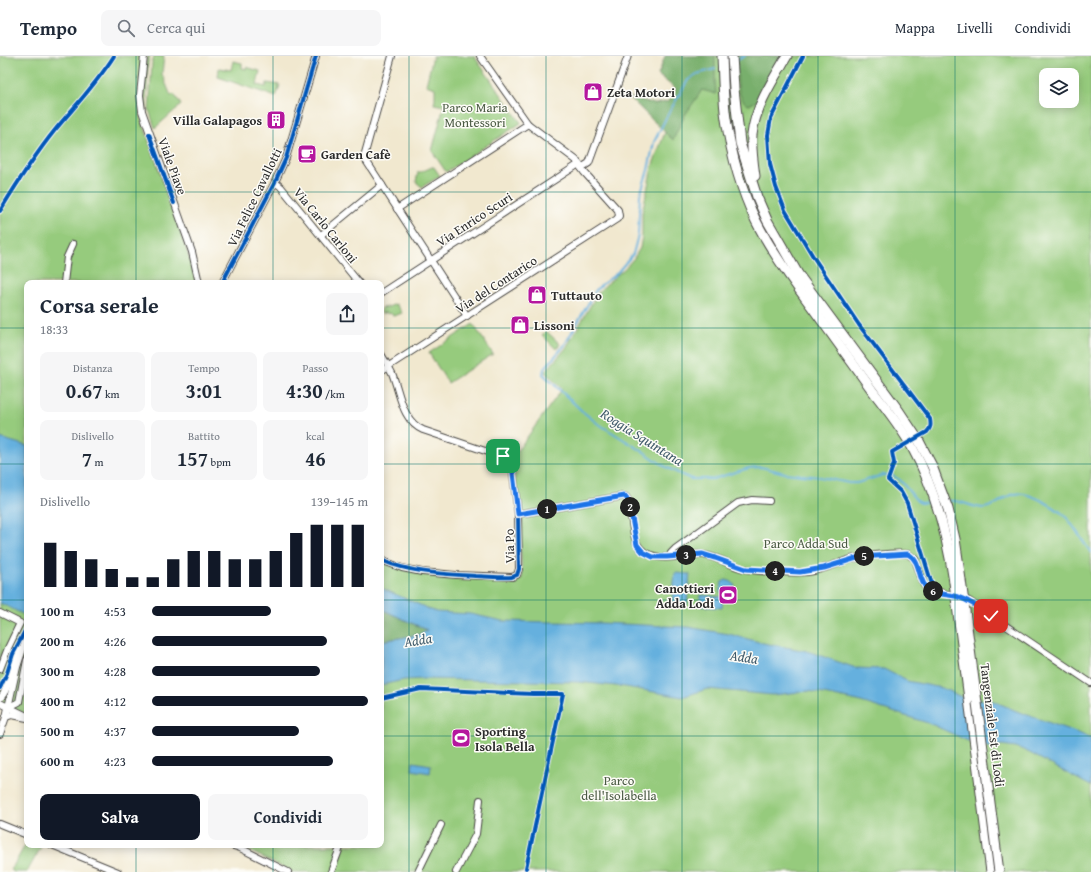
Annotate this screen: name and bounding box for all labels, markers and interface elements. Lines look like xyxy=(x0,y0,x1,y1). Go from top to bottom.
search box xyxy=(101,10,381,46)
text: Tempo xyxy=(20,14,77,42)
icon: search xyxy=(115,17,137,39)
text: Cerca qui xyxy=(147,17,205,38)
text: Mappa xyxy=(895,18,935,38)
text: Livelli xyxy=(957,18,993,38)
text: Condividi xyxy=(1015,18,1071,38)
map controls xyxy=(1039,68,1079,108)
button: layers xyxy=(1039,68,1079,108)
shop icon: Zeta Motori xyxy=(582,81,604,103)
place label: Zeta Motori xyxy=(607,83,675,102)
park label: Parco Maria Montessori xyxy=(442,98,509,132)
building icon: Villa Galapagos xyxy=(265,109,287,131)
place label: Villa Galapagos xyxy=(173,111,262,130)
street label: Viale Piave xyxy=(153,135,192,198)
cafe icon: Garden Cafè xyxy=(296,143,318,165)
street label: Via Felice Cavallotti xyxy=(222,145,287,250)
place label: Garden Cafè xyxy=(321,145,391,164)
street label: Via Carlo Carloni xyxy=(289,183,362,268)
street label: Via Enrico Scuri xyxy=(432,187,516,251)
street label: Via del Contarico xyxy=(452,251,541,318)
shop icon: Tuttauto xyxy=(526,284,548,306)
place label: Tuttauto xyxy=(551,286,602,305)
text: Corsa serale xyxy=(40,289,159,321)
button: share xyxy=(326,293,368,335)
shop icon: Lissoni xyxy=(509,314,531,336)
place label: Lissoni xyxy=(534,316,575,335)
text: 18:33 xyxy=(40,320,68,339)
text: Distanza xyxy=(73,360,112,376)
text: Tempo xyxy=(188,360,220,376)
text: Passo xyxy=(303,360,328,376)
text: 0.67 xyxy=(66,376,103,405)
text: 3:01 xyxy=(186,376,222,405)
text: 4:30 xyxy=(286,376,323,405)
text: km xyxy=(103,386,120,402)
text: /km xyxy=(323,386,345,402)
water label: Roggia Squintana xyxy=(596,403,688,471)
text: Dislivello xyxy=(71,428,114,444)
text: Battito xyxy=(188,428,220,444)
text: kcal xyxy=(306,428,325,444)
pin xyxy=(486,439,520,473)
text: 7 xyxy=(82,444,92,473)
text: 157 xyxy=(177,444,208,473)
text: 46 xyxy=(305,444,326,473)
icon: arrive xyxy=(492,445,514,467)
text: m xyxy=(92,454,104,470)
text: bpm xyxy=(208,454,231,470)
text: Dislivello xyxy=(40,492,90,511)
text: 139–145 m xyxy=(311,492,368,511)
pin: 2 xyxy=(620,497,640,517)
pin: 1 xyxy=(537,499,557,519)
text: 2 xyxy=(627,499,633,515)
text: 1 xyxy=(544,501,550,517)
street label: Via Po xyxy=(500,528,519,564)
park label: Parco Adda Sud xyxy=(764,534,848,553)
pin: 3 xyxy=(676,545,696,565)
pin: 5 xyxy=(854,546,874,566)
text: 3 xyxy=(683,547,689,563)
text: 5 xyxy=(861,548,867,564)
pin: 4 xyxy=(765,561,785,581)
text: 4 xyxy=(772,563,778,579)
place label: Canottieri Adda Lodi xyxy=(655,579,714,613)
pin: 6 xyxy=(923,581,943,601)
text: 6 xyxy=(930,583,936,599)
sports icon: Canottieri Adda Lodi xyxy=(717,584,739,606)
pin xyxy=(974,599,1008,633)
text: 100 m xyxy=(40,602,74,621)
text: 4:53 xyxy=(104,602,126,621)
icon: check xyxy=(980,605,1002,627)
water label: Adda xyxy=(402,628,434,652)
text: 200 m xyxy=(40,632,74,651)
text: 4:26 xyxy=(104,632,126,651)
water label: Adda xyxy=(728,645,760,669)
text: 300 m xyxy=(40,662,74,681)
text: 4:28 xyxy=(104,662,126,681)
street label: Tangenziale Est di Lodi xyxy=(975,662,1010,788)
text: 400 m xyxy=(40,692,74,711)
text: 4:12 xyxy=(104,692,126,711)
text: 500 m xyxy=(40,722,74,741)
text: 4:37 xyxy=(104,722,126,741)
place label: Sporting Isola Bella xyxy=(475,722,535,756)
sports icon: Sporting Isola Bella xyxy=(450,727,472,749)
text: 600 m xyxy=(40,752,74,771)
text: 4:23 xyxy=(104,752,126,771)
park label: Parco dell'Isolabella xyxy=(581,771,658,805)
button: Salva xyxy=(40,794,200,840)
button: Condividi xyxy=(208,794,368,840)

